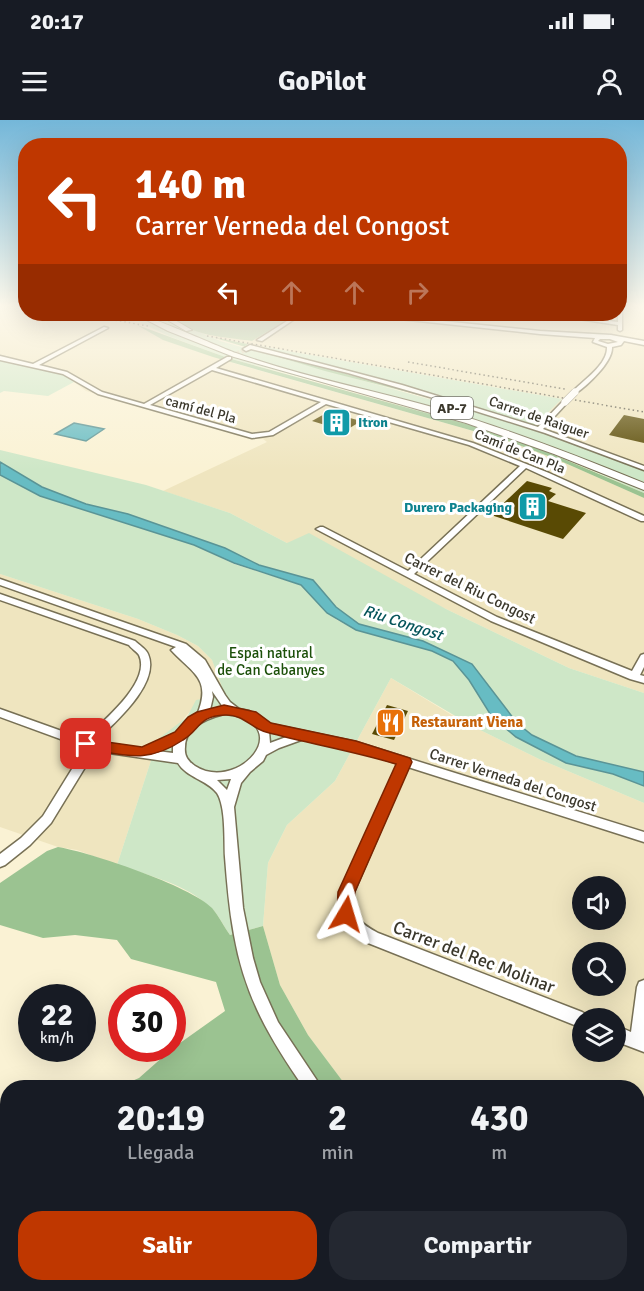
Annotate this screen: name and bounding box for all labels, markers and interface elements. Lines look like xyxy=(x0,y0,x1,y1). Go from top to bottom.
text: 20:17 xyxy=(30,8,84,35)
icon: menu xyxy=(18,65,51,98)
text: GoPilot xyxy=(278,65,366,98)
icon: person xyxy=(593,65,626,98)
text: 140 m xyxy=(135,159,246,210)
icon: left xyxy=(36,162,114,240)
text: Carrer Verneda del Congost xyxy=(135,210,449,243)
icon: left xyxy=(212,276,245,309)
icon: ahead xyxy=(275,276,308,309)
icon: ahead xyxy=(338,276,371,309)
icon: right xyxy=(401,276,434,309)
street label: camí del Pla xyxy=(164,392,238,427)
street label: Carrer de Raiguer xyxy=(487,392,592,443)
road number: AP-7 xyxy=(431,397,473,419)
building icon: Itron xyxy=(321,406,353,438)
place label: Itron xyxy=(358,414,388,431)
street label: Camí de Can Pla xyxy=(472,426,568,477)
building icon: Durero Packaging xyxy=(517,491,549,523)
place label: Durero Packaging xyxy=(404,499,512,516)
street label: Carrer del Riu Congost xyxy=(401,548,539,628)
water label: Riu Congost xyxy=(361,600,445,644)
park label: Espai natural de Can Cabanyes xyxy=(217,644,325,679)
restaurant icon: Restaurant Viena xyxy=(374,706,406,738)
place label: Restaurant Viena xyxy=(411,713,523,731)
pin xyxy=(60,718,111,769)
icon: arrive xyxy=(69,727,102,760)
street label: Carrer Verneda del Congost xyxy=(427,744,599,816)
map controls xyxy=(572,876,626,1062)
button: sound xyxy=(572,876,626,930)
position arrow xyxy=(314,882,378,946)
street label: Carrer del Rec Molinar xyxy=(390,916,558,998)
button: search xyxy=(572,942,626,996)
speed limit sign: 30 xyxy=(108,984,186,1062)
text: 22 xyxy=(41,997,73,1034)
button: layers xyxy=(572,1008,626,1062)
text: km/h xyxy=(40,1029,74,1047)
text: 20:19 xyxy=(117,1096,205,1141)
text: 2 xyxy=(328,1096,347,1141)
text: 430 xyxy=(470,1096,528,1141)
text: Llegada xyxy=(127,1140,194,1165)
text: min xyxy=(321,1140,354,1165)
text: m xyxy=(491,1140,507,1165)
button: Salir xyxy=(18,1211,317,1280)
button: Compartir xyxy=(329,1211,627,1280)

